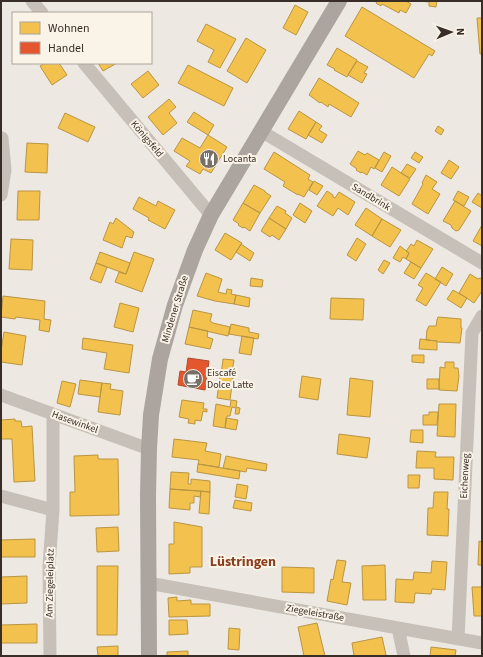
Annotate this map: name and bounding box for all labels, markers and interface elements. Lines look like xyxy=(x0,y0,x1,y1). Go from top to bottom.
legend xyxy=(12,12,152,64)
north arrow xyxy=(431,12,471,52)
text: Wohnen xyxy=(48,20,90,37)
text: N xyxy=(453,28,468,36)
text: Handel xyxy=(48,40,84,57)
street label: Königsfeld xyxy=(127,118,167,160)
restaurant icon: Locanta xyxy=(198,148,220,170)
place label: Locanta xyxy=(223,152,256,166)
street label: Sandbrink xyxy=(349,180,393,214)
street label: Mindener Straße xyxy=(158,274,192,344)
place label: Eiscafé Dolce Latte xyxy=(207,366,254,392)
cafe icon: Eiscafé Dolce Latte xyxy=(182,368,204,390)
street label: Hasewinkel xyxy=(50,407,100,437)
street label: Eichenweg xyxy=(457,453,473,499)
street label: Am Ziegeleiplatz xyxy=(42,548,58,618)
district label: Lüstringen xyxy=(210,552,276,572)
street label: Ziegeleistraße xyxy=(285,601,345,625)

